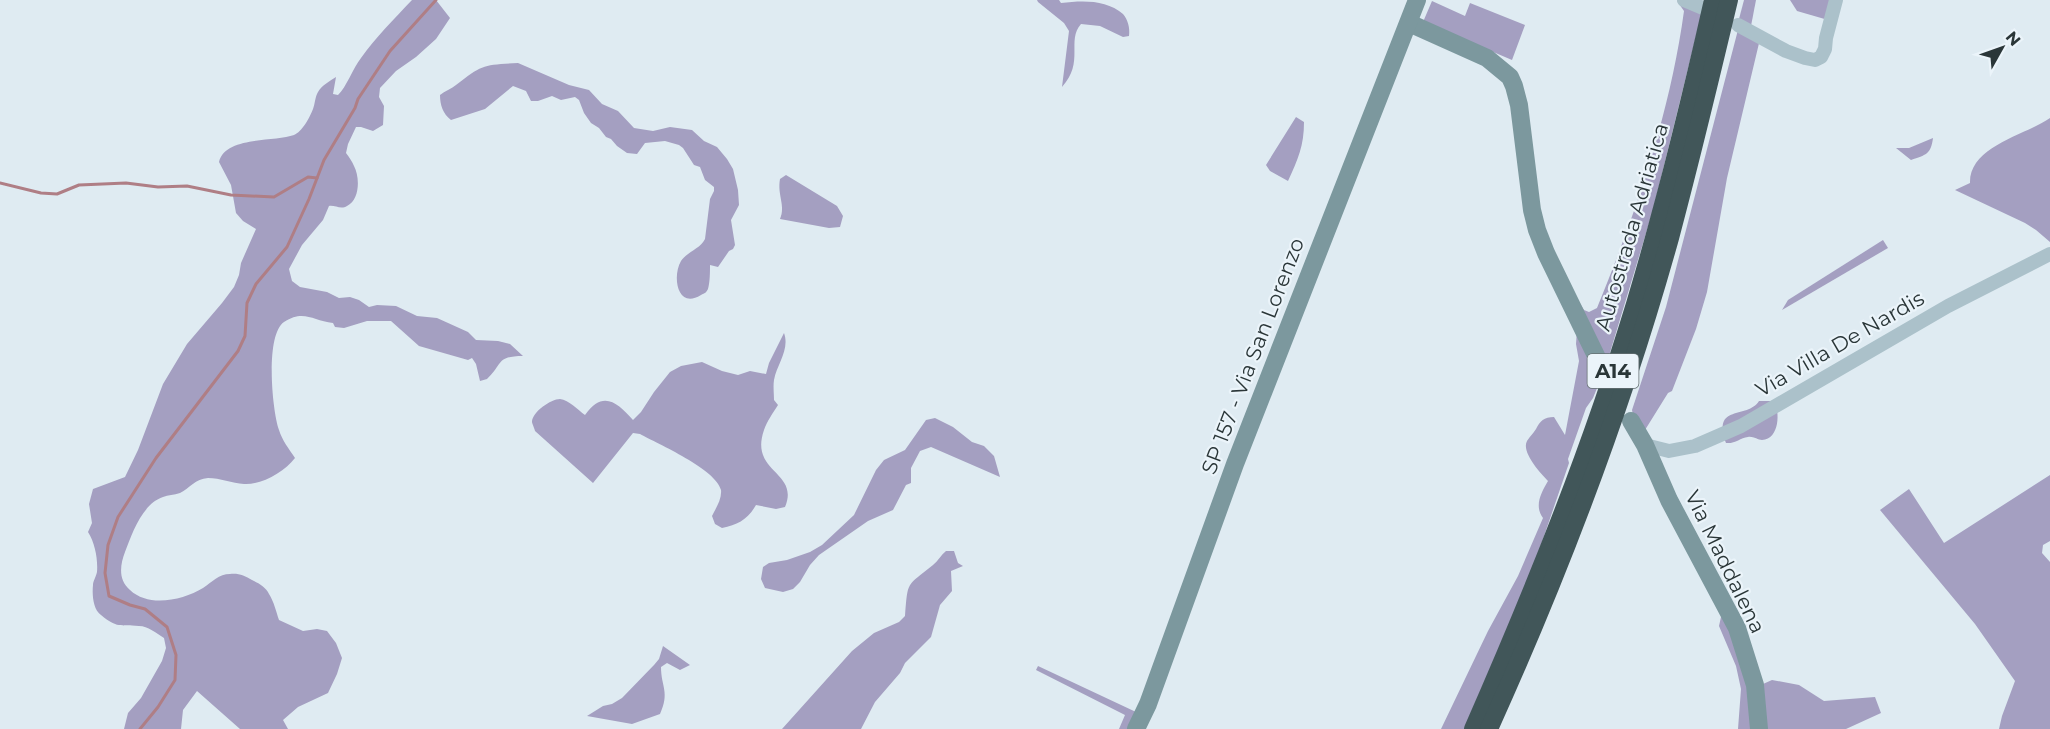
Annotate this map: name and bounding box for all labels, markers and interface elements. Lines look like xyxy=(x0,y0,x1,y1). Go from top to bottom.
north arrow xyxy=(1972,18,2032,78)
text: N xyxy=(2002,28,2025,50)
street label: Autostrada Adriatica xyxy=(1590,120,1673,334)
street label: SP 157 - Via San Lorenzo xyxy=(1196,234,1309,477)
street label: Via Villa De Nardis xyxy=(1751,285,1928,402)
road number: A14 xyxy=(1588,354,1638,388)
street label: Via Maddalena xyxy=(1680,486,1771,637)

